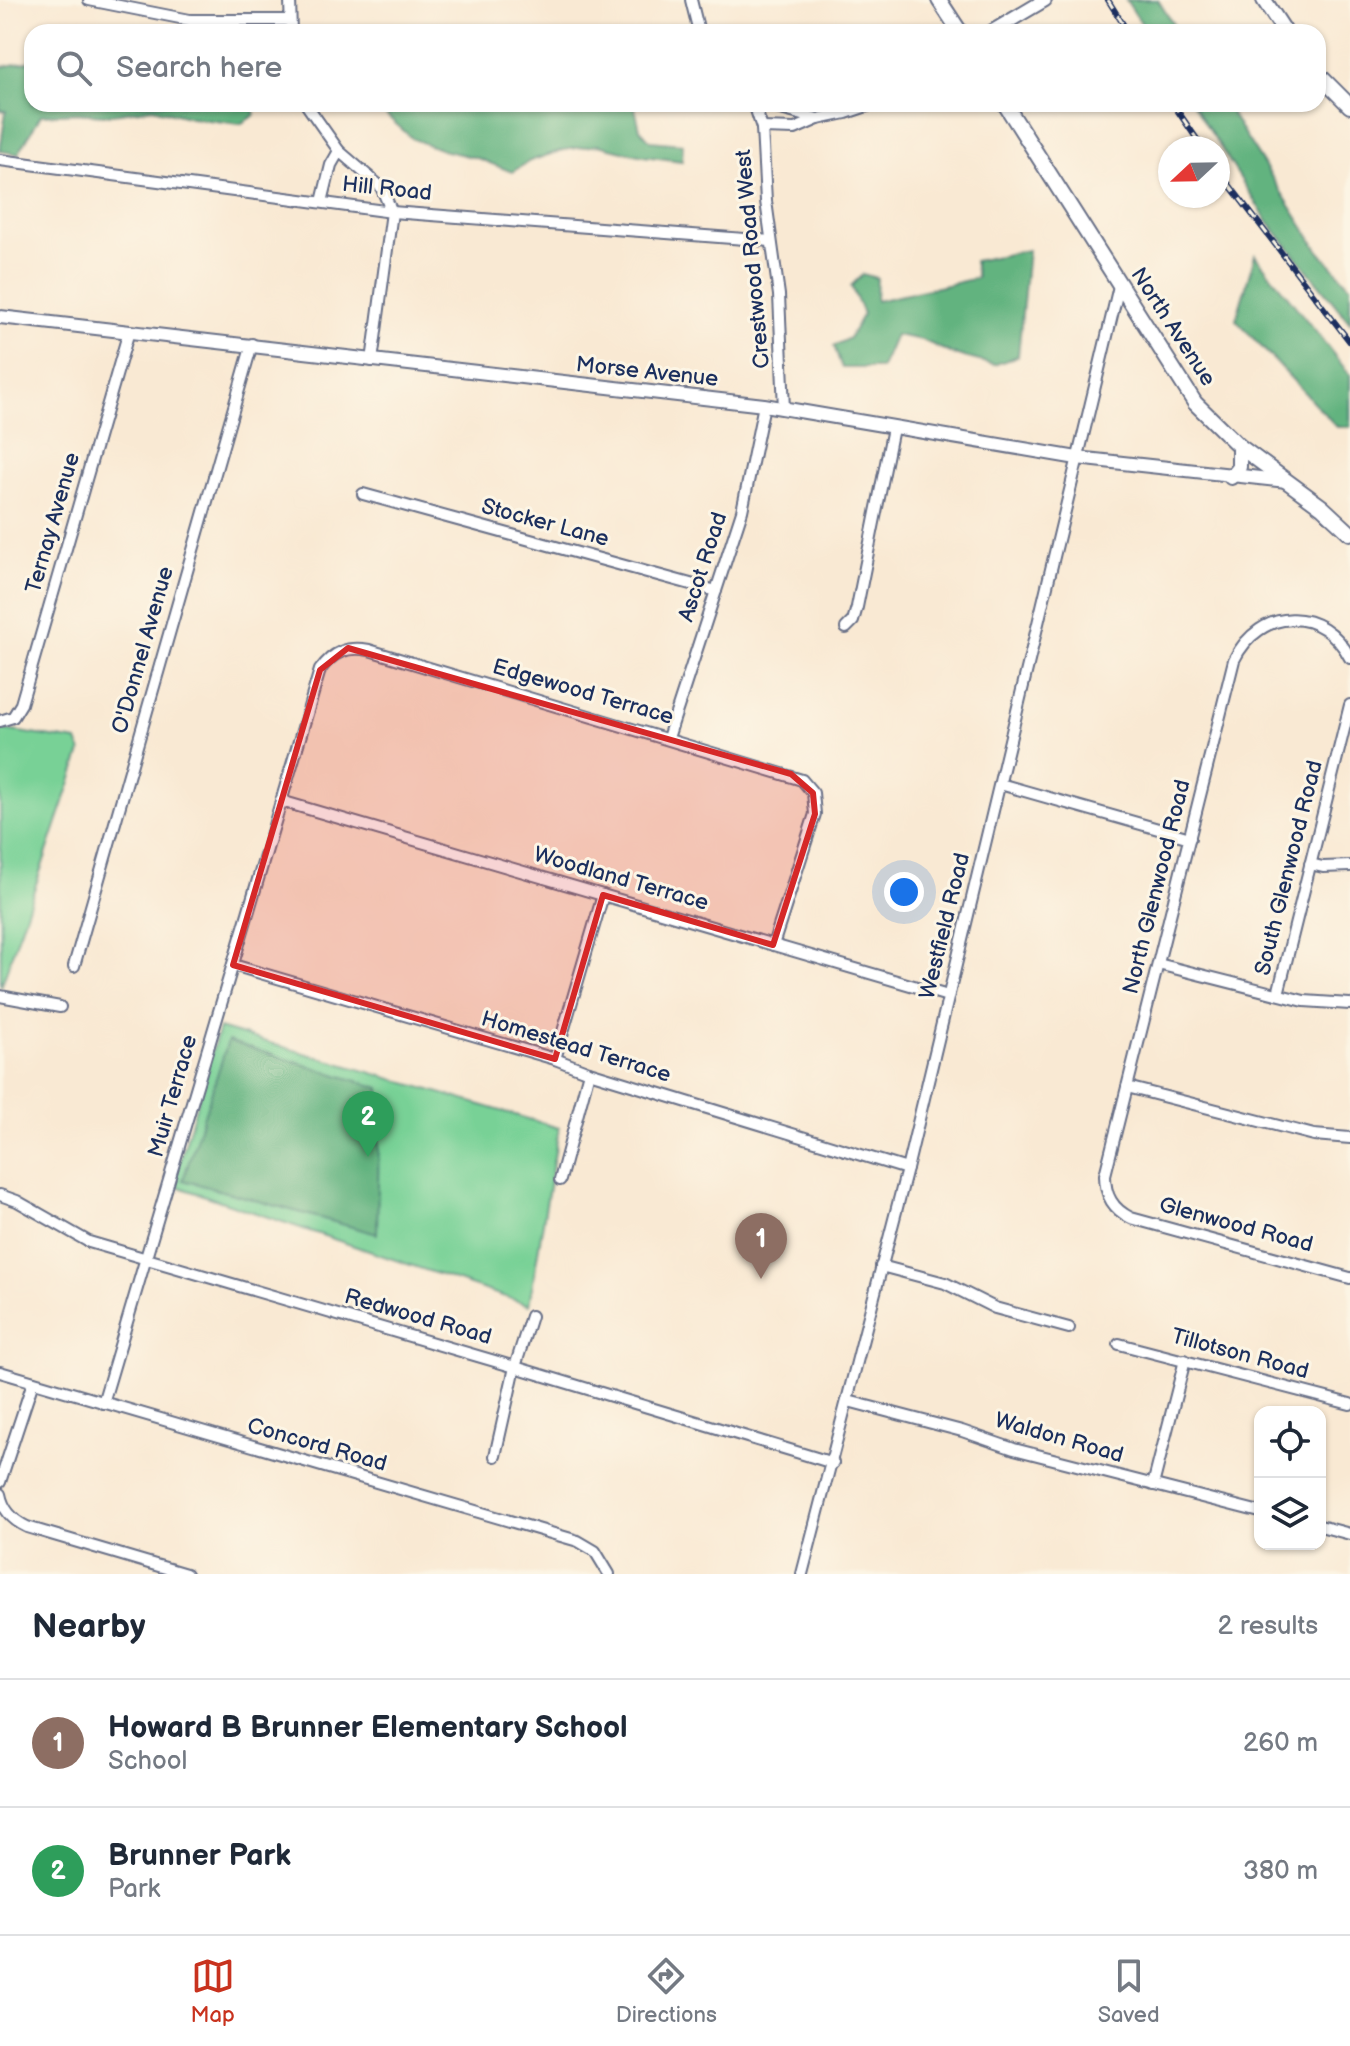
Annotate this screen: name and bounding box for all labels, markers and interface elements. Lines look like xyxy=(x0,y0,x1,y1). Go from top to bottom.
search box xyxy=(24,24,1326,112)
icon: search xyxy=(52,46,96,90)
text: Search here xyxy=(116,50,282,86)
north arrow xyxy=(1158,136,1230,208)
street label: Crestwood Road West xyxy=(730,148,776,370)
street label: Hill Road xyxy=(341,171,433,207)
street label: North Avenue xyxy=(1125,263,1221,391)
street label: Morse Avenue xyxy=(574,351,720,393)
street label: Ternay Avenue xyxy=(20,450,86,596)
street label: Stocker Lane xyxy=(478,493,612,553)
street label: Ascot Road xyxy=(673,509,733,625)
street label: O'Donnel Avenue xyxy=(106,563,180,737)
street label: Edgewood Terrace xyxy=(489,653,677,731)
street label: South Glenwood Road xyxy=(1249,758,1329,978)
street label: North Glenwood Road xyxy=(1117,777,1197,997)
street label: Woodland Terrace xyxy=(531,841,711,917)
street label: Westfield Road xyxy=(914,850,976,1002)
your location xyxy=(884,872,924,912)
street label: Homestead Terrace xyxy=(478,1005,674,1089)
street label: Muir Terrace xyxy=(143,1032,203,1160)
pin: 2 xyxy=(342,1091,394,1157)
street label: Glenwood Road xyxy=(1156,1192,1316,1258)
pin: 1 xyxy=(735,1213,787,1279)
street label: Redwood Road xyxy=(341,1283,495,1351)
street label: Tillotson Road xyxy=(1168,1323,1312,1385)
map controls xyxy=(1254,1406,1326,1550)
button: locate xyxy=(1254,1406,1326,1478)
street label: Waldon Road xyxy=(992,1407,1126,1469)
street label: Concord Road xyxy=(244,1412,390,1478)
button: layers xyxy=(1254,1478,1326,1550)
text: Nearby xyxy=(32,1606,146,1647)
text: 2 results xyxy=(1218,1611,1318,1642)
text: Howard B Brunner Elementary School xyxy=(108,1710,628,1746)
text: 1 xyxy=(53,1728,63,1759)
text: 260 m xyxy=(1243,1728,1318,1759)
text: School xyxy=(108,1746,187,1777)
text: Brunner Park xyxy=(108,1838,291,1874)
text: 2 xyxy=(50,1856,66,1887)
text: 380 m xyxy=(1243,1856,1318,1887)
text: Park xyxy=(108,1874,160,1905)
tab: Map xyxy=(190,1954,235,2029)
tab: Directions xyxy=(616,1954,717,2029)
tab: Saved xyxy=(1098,1954,1160,2029)

